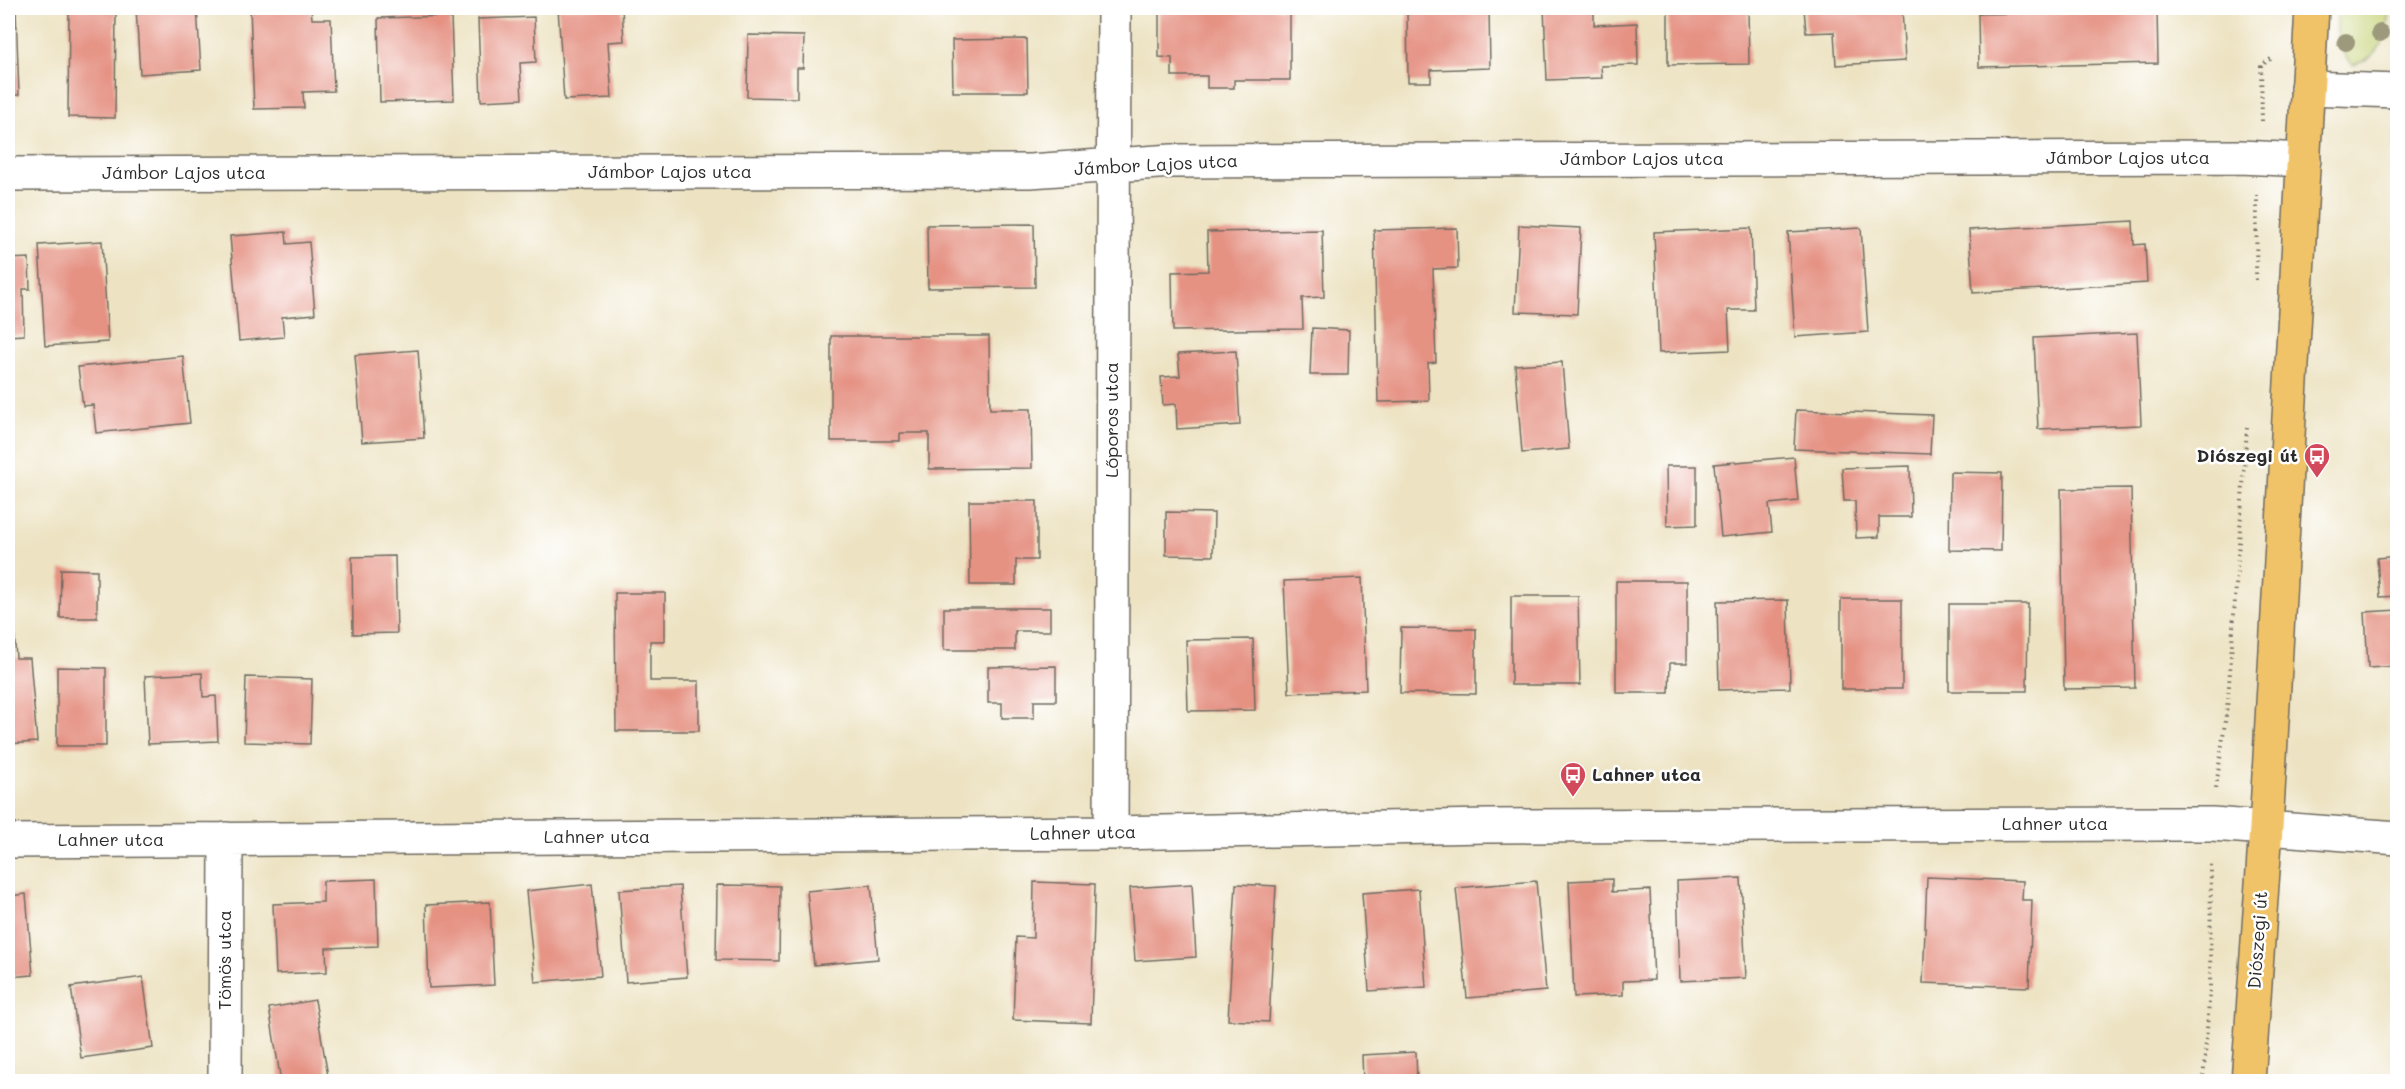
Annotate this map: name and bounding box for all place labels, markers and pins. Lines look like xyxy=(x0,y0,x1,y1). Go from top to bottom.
bus stop icon: Diószegi út xyxy=(2302,441,2332,479)
place label: Diószegi út xyxy=(2197,443,2298,467)
bus stop icon: Lahner utca xyxy=(1558,760,1588,798)
place label: Lahner utca xyxy=(1592,762,1701,786)

